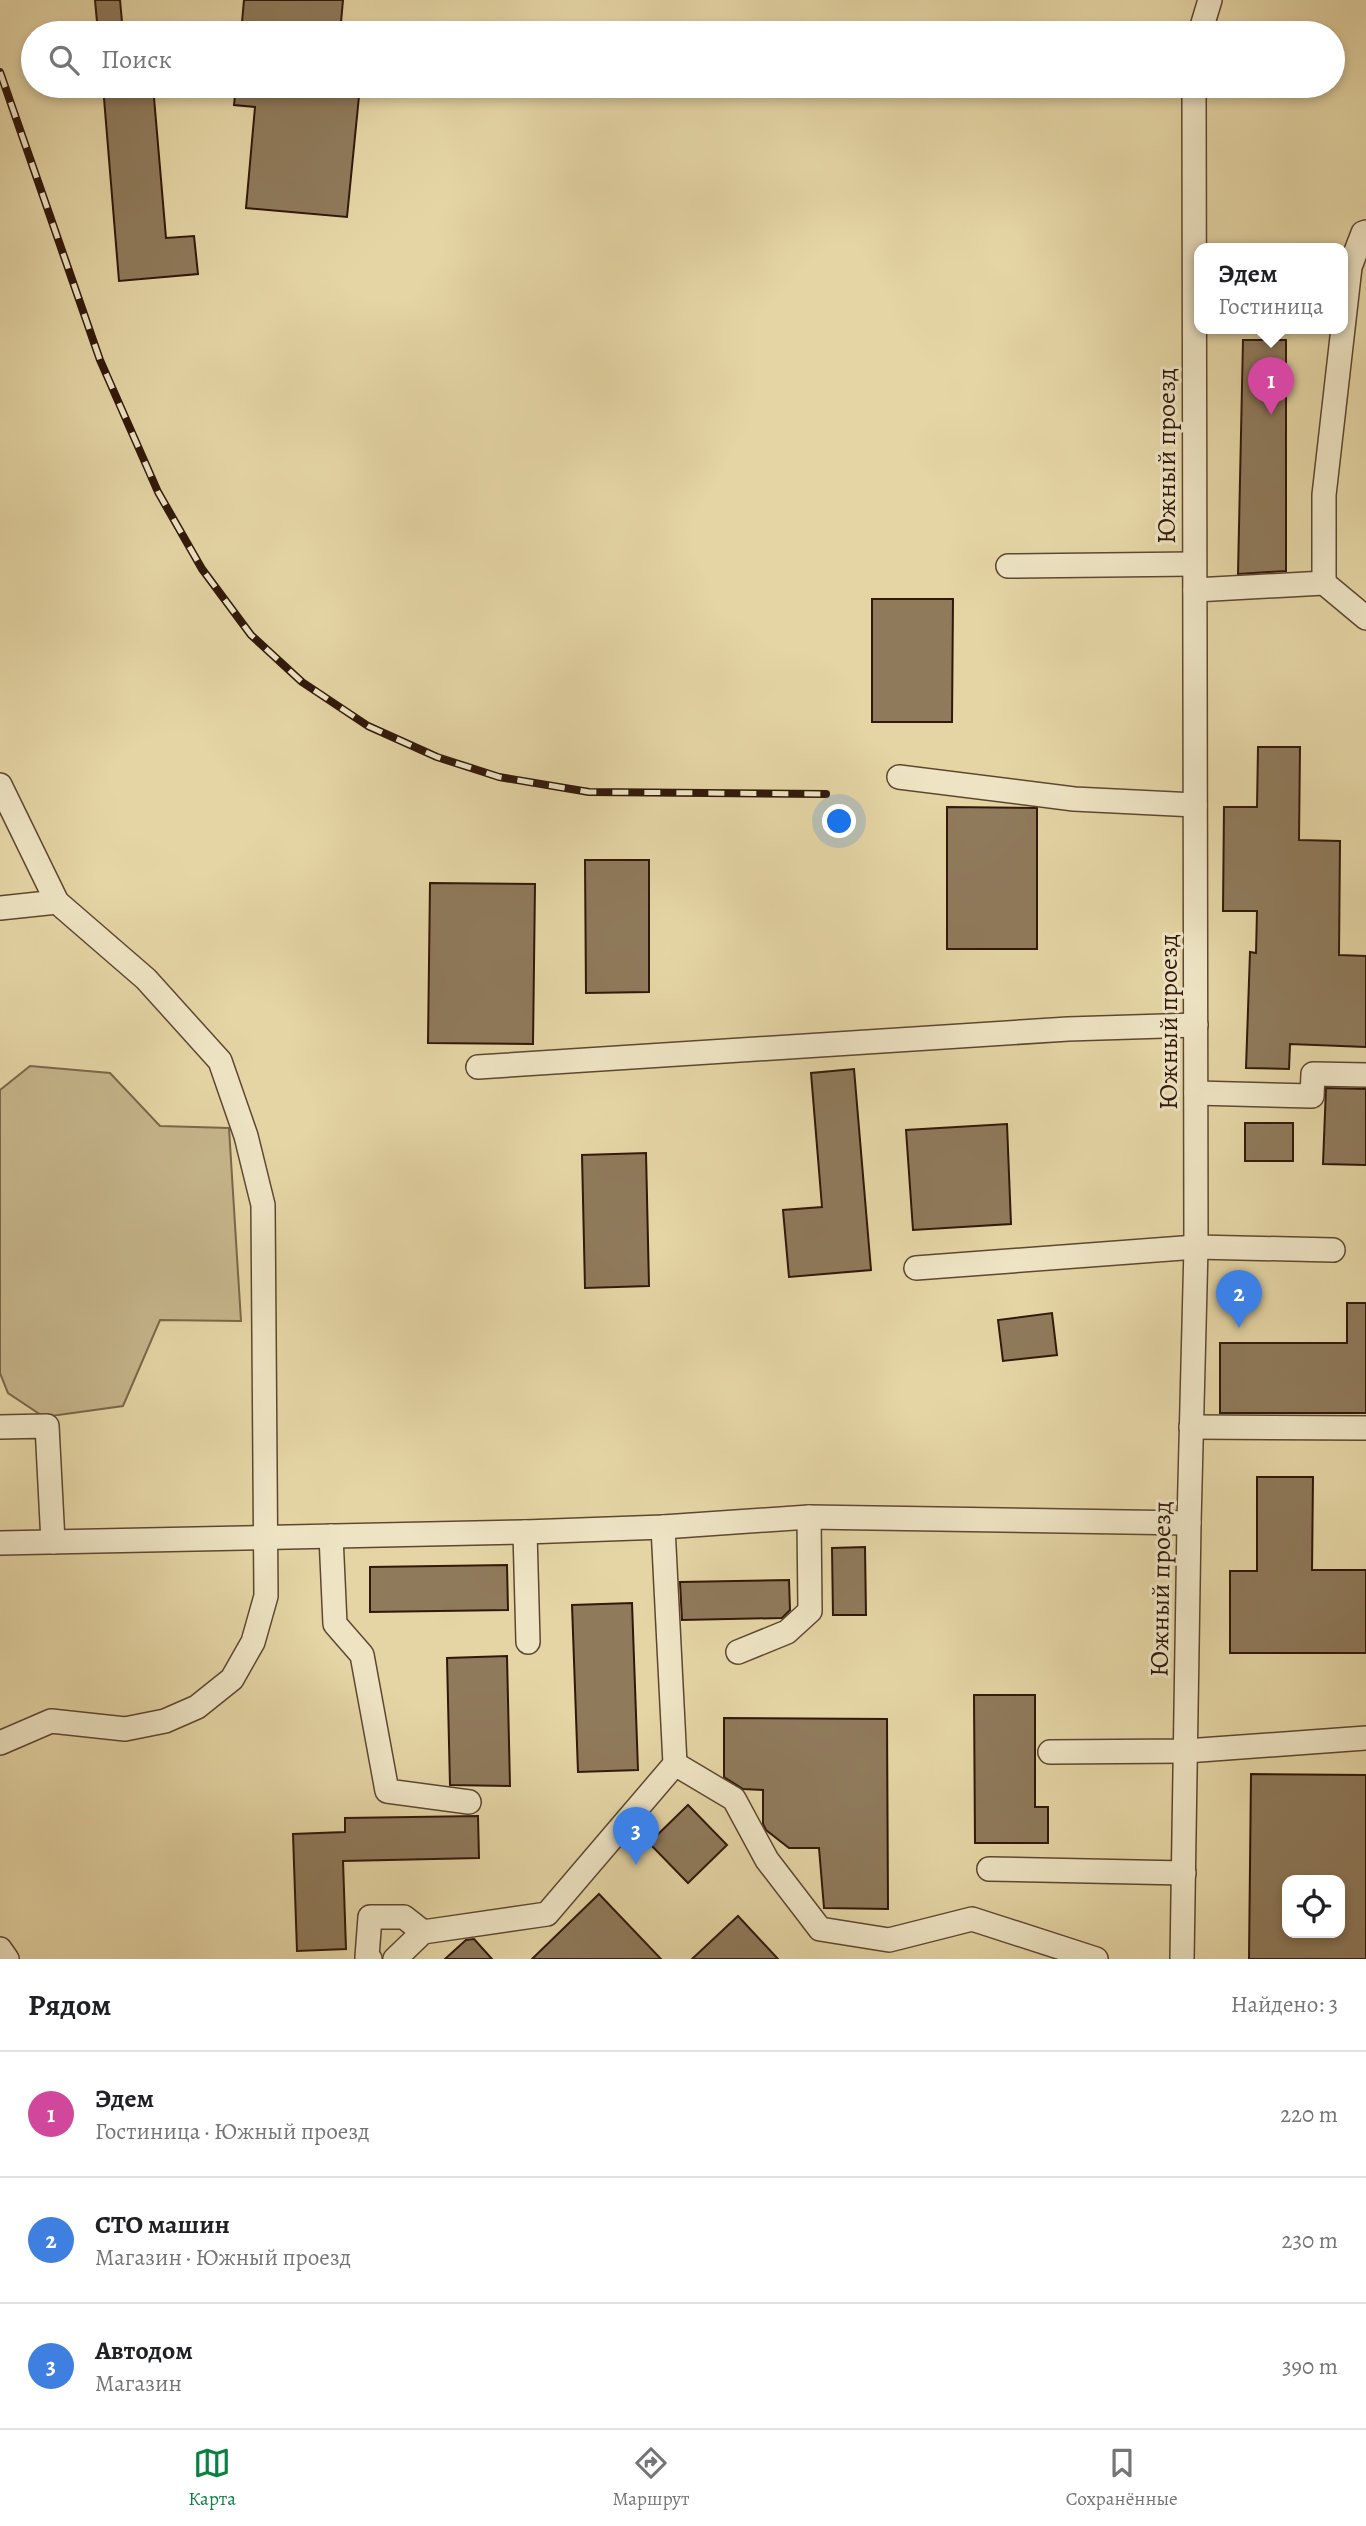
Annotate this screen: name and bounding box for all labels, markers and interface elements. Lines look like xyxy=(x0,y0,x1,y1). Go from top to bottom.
search box xyxy=(21,21,1345,98)
icon: search xyxy=(45,41,83,79)
text: Поиск xyxy=(101,42,172,77)
popup xyxy=(1194,243,1348,334)
text: Эдем xyxy=(1218,256,1277,291)
text: Гостиница xyxy=(1218,291,1324,322)
pin: 1 xyxy=(1248,357,1294,415)
street label: Южный проезд xyxy=(1149,368,1184,544)
your location xyxy=(822,804,856,838)
street label: Южный проезд xyxy=(1151,934,1186,1110)
pin: 2 xyxy=(1216,1270,1262,1328)
street label: Южный проезд xyxy=(1141,1501,1180,1677)
pin: 3 xyxy=(613,1807,659,1865)
map controls xyxy=(1282,1875,1345,1938)
button: locate xyxy=(1282,1875,1345,1938)
text: Рядом xyxy=(28,1985,111,2025)
text: Найдено: 3 xyxy=(1231,1989,1338,2020)
text: Эдем xyxy=(95,2081,154,2116)
text: 1 xyxy=(47,2099,55,2130)
text: 220 m xyxy=(1280,2099,1338,2130)
text: Гостиница · Южный проезд xyxy=(95,2116,369,2147)
text: СТО машин xyxy=(95,2207,230,2242)
text: 2 xyxy=(45,2225,57,2256)
text: 230 m xyxy=(1282,2225,1338,2256)
text: Магазин · Южный проезд xyxy=(95,2242,351,2273)
text: Автодом xyxy=(95,2333,193,2368)
text: 3 xyxy=(46,2351,56,2382)
text: 390 m xyxy=(1282,2351,1338,2382)
text: Магазин xyxy=(95,2368,182,2399)
tab: Карта xyxy=(188,2444,236,2512)
tab: Маршрут xyxy=(612,2444,689,2512)
tab: Сохранённые xyxy=(1066,2444,1178,2512)

